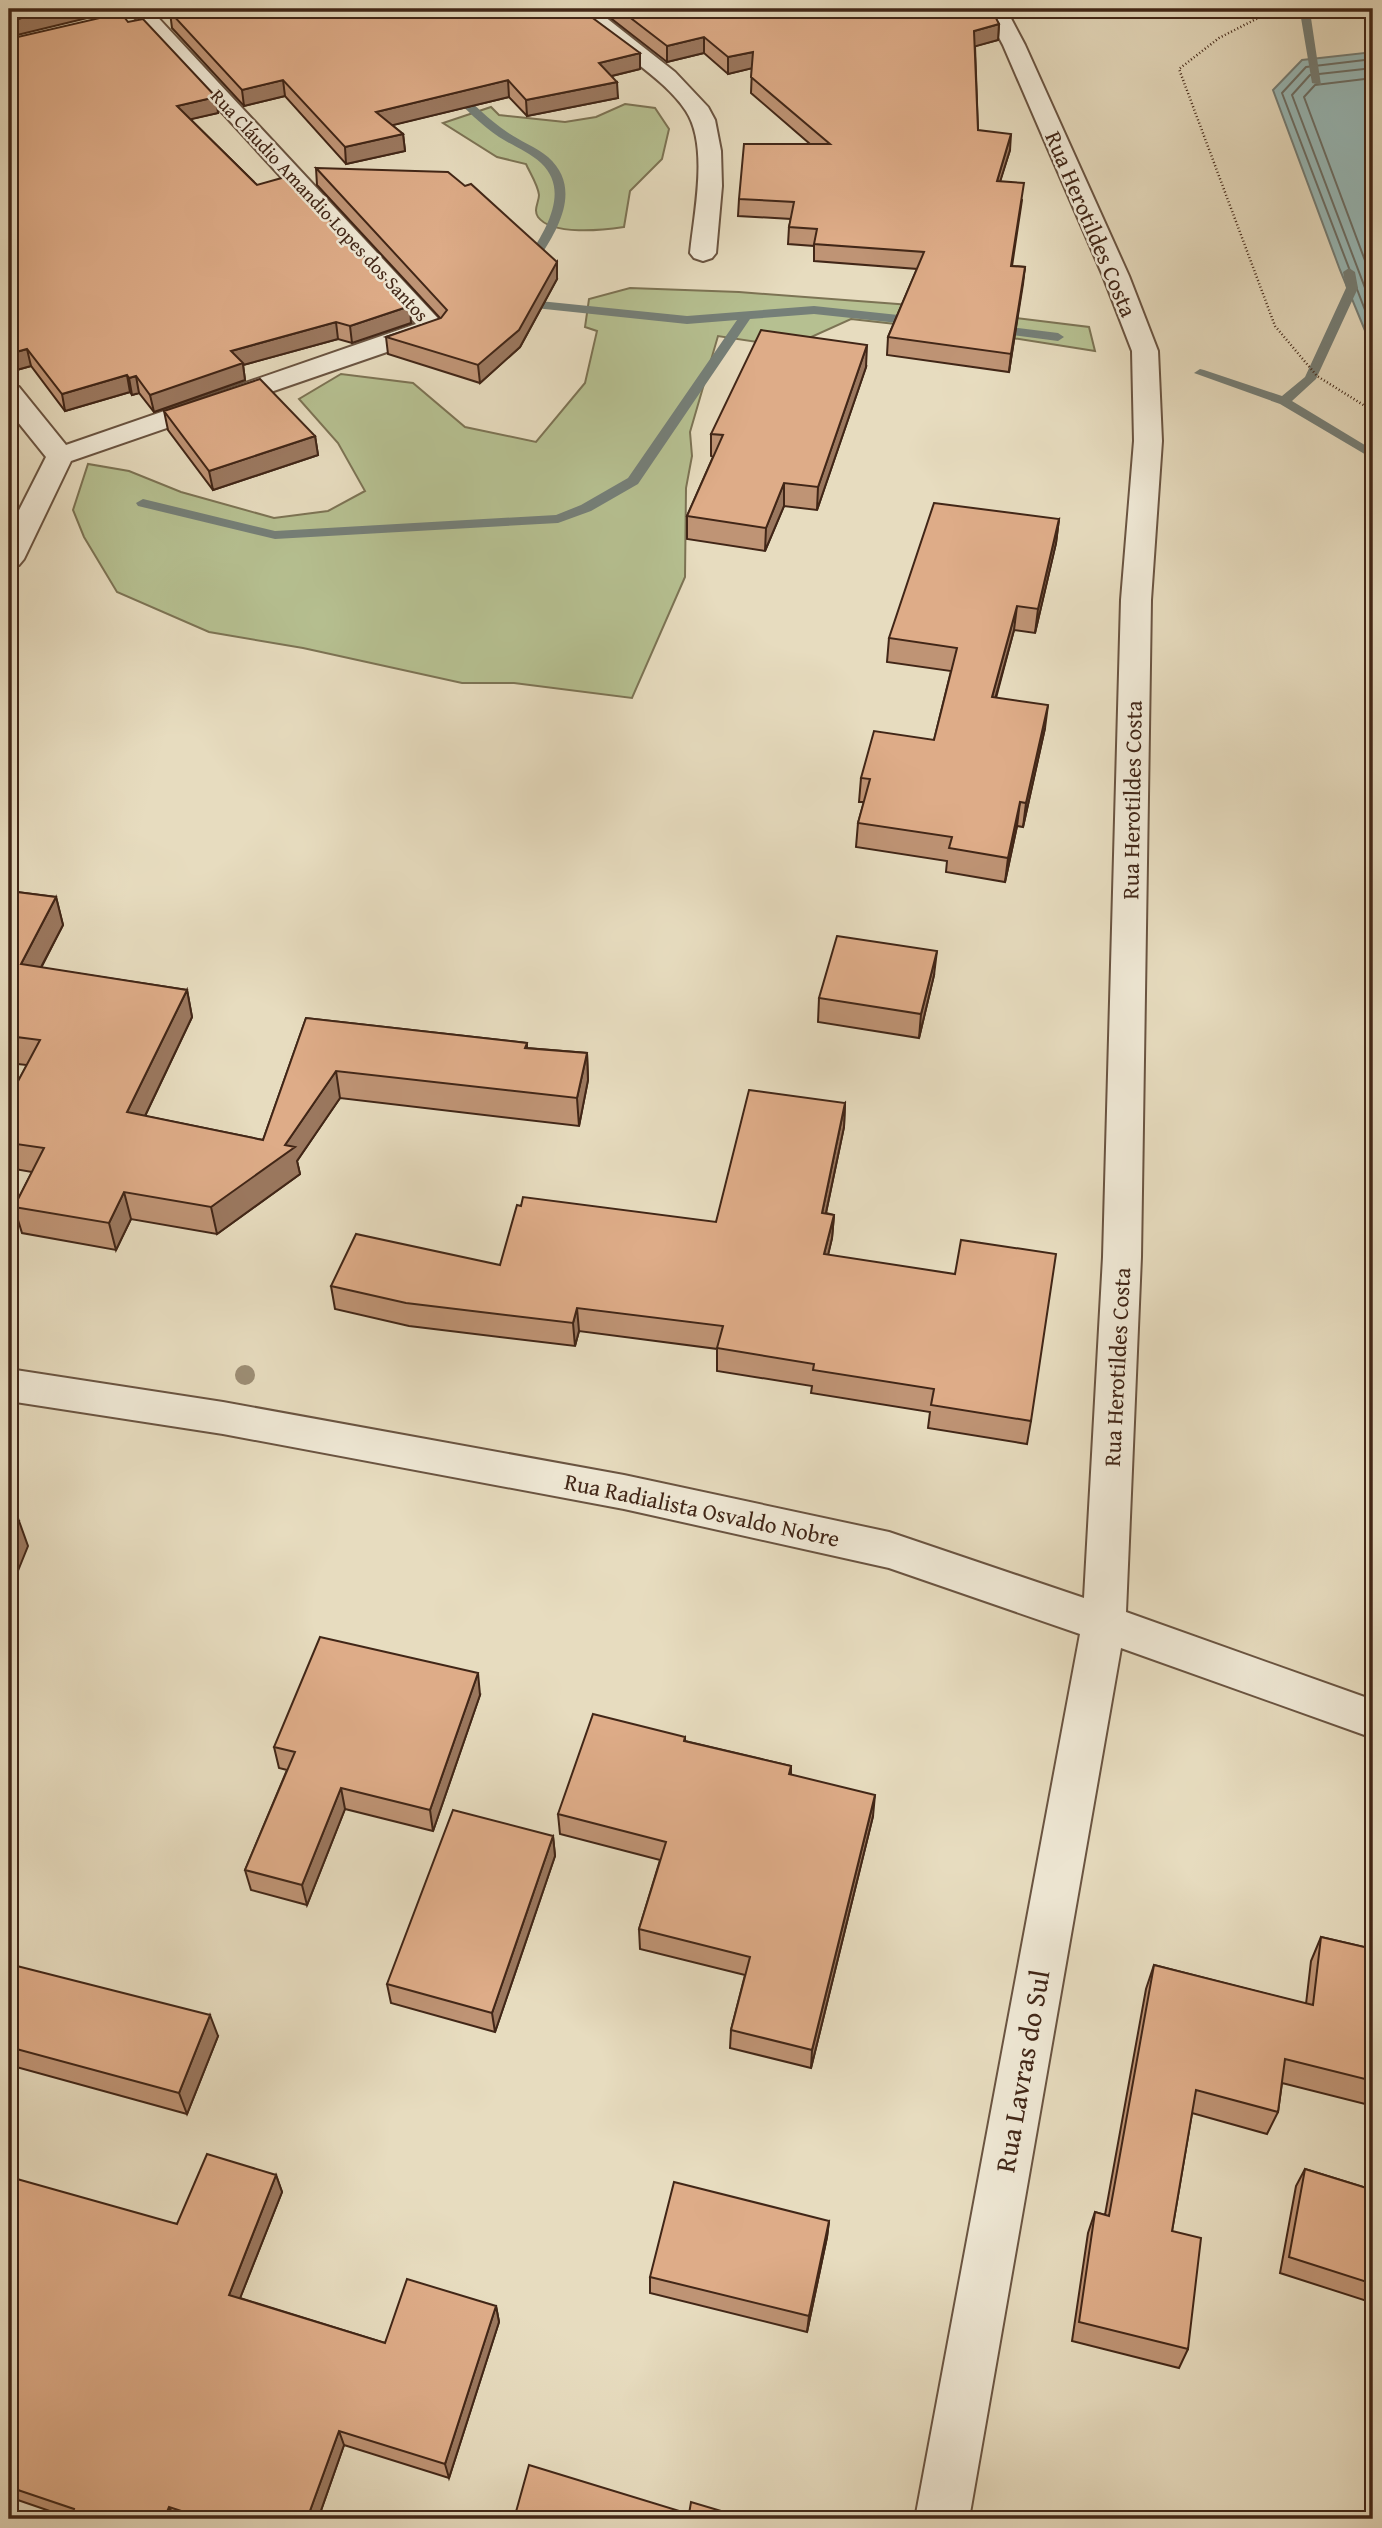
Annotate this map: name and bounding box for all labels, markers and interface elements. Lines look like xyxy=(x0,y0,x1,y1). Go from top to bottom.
street label: Rua Cláudio Amandio Lopes dos Santos xyxy=(204,82,436,328)
street label: Rua Herotildes Costa xyxy=(1037,126,1146,322)
street label: Rua Herotildes Costa xyxy=(1113,700,1150,900)
street label: Rua Herotildes Costa xyxy=(1095,1267,1138,1467)
street label: Rua Radialista Osvaldo Nobre xyxy=(561,1464,843,1555)
street label: Rua Lavras do Sul xyxy=(984,1966,1060,2175)

